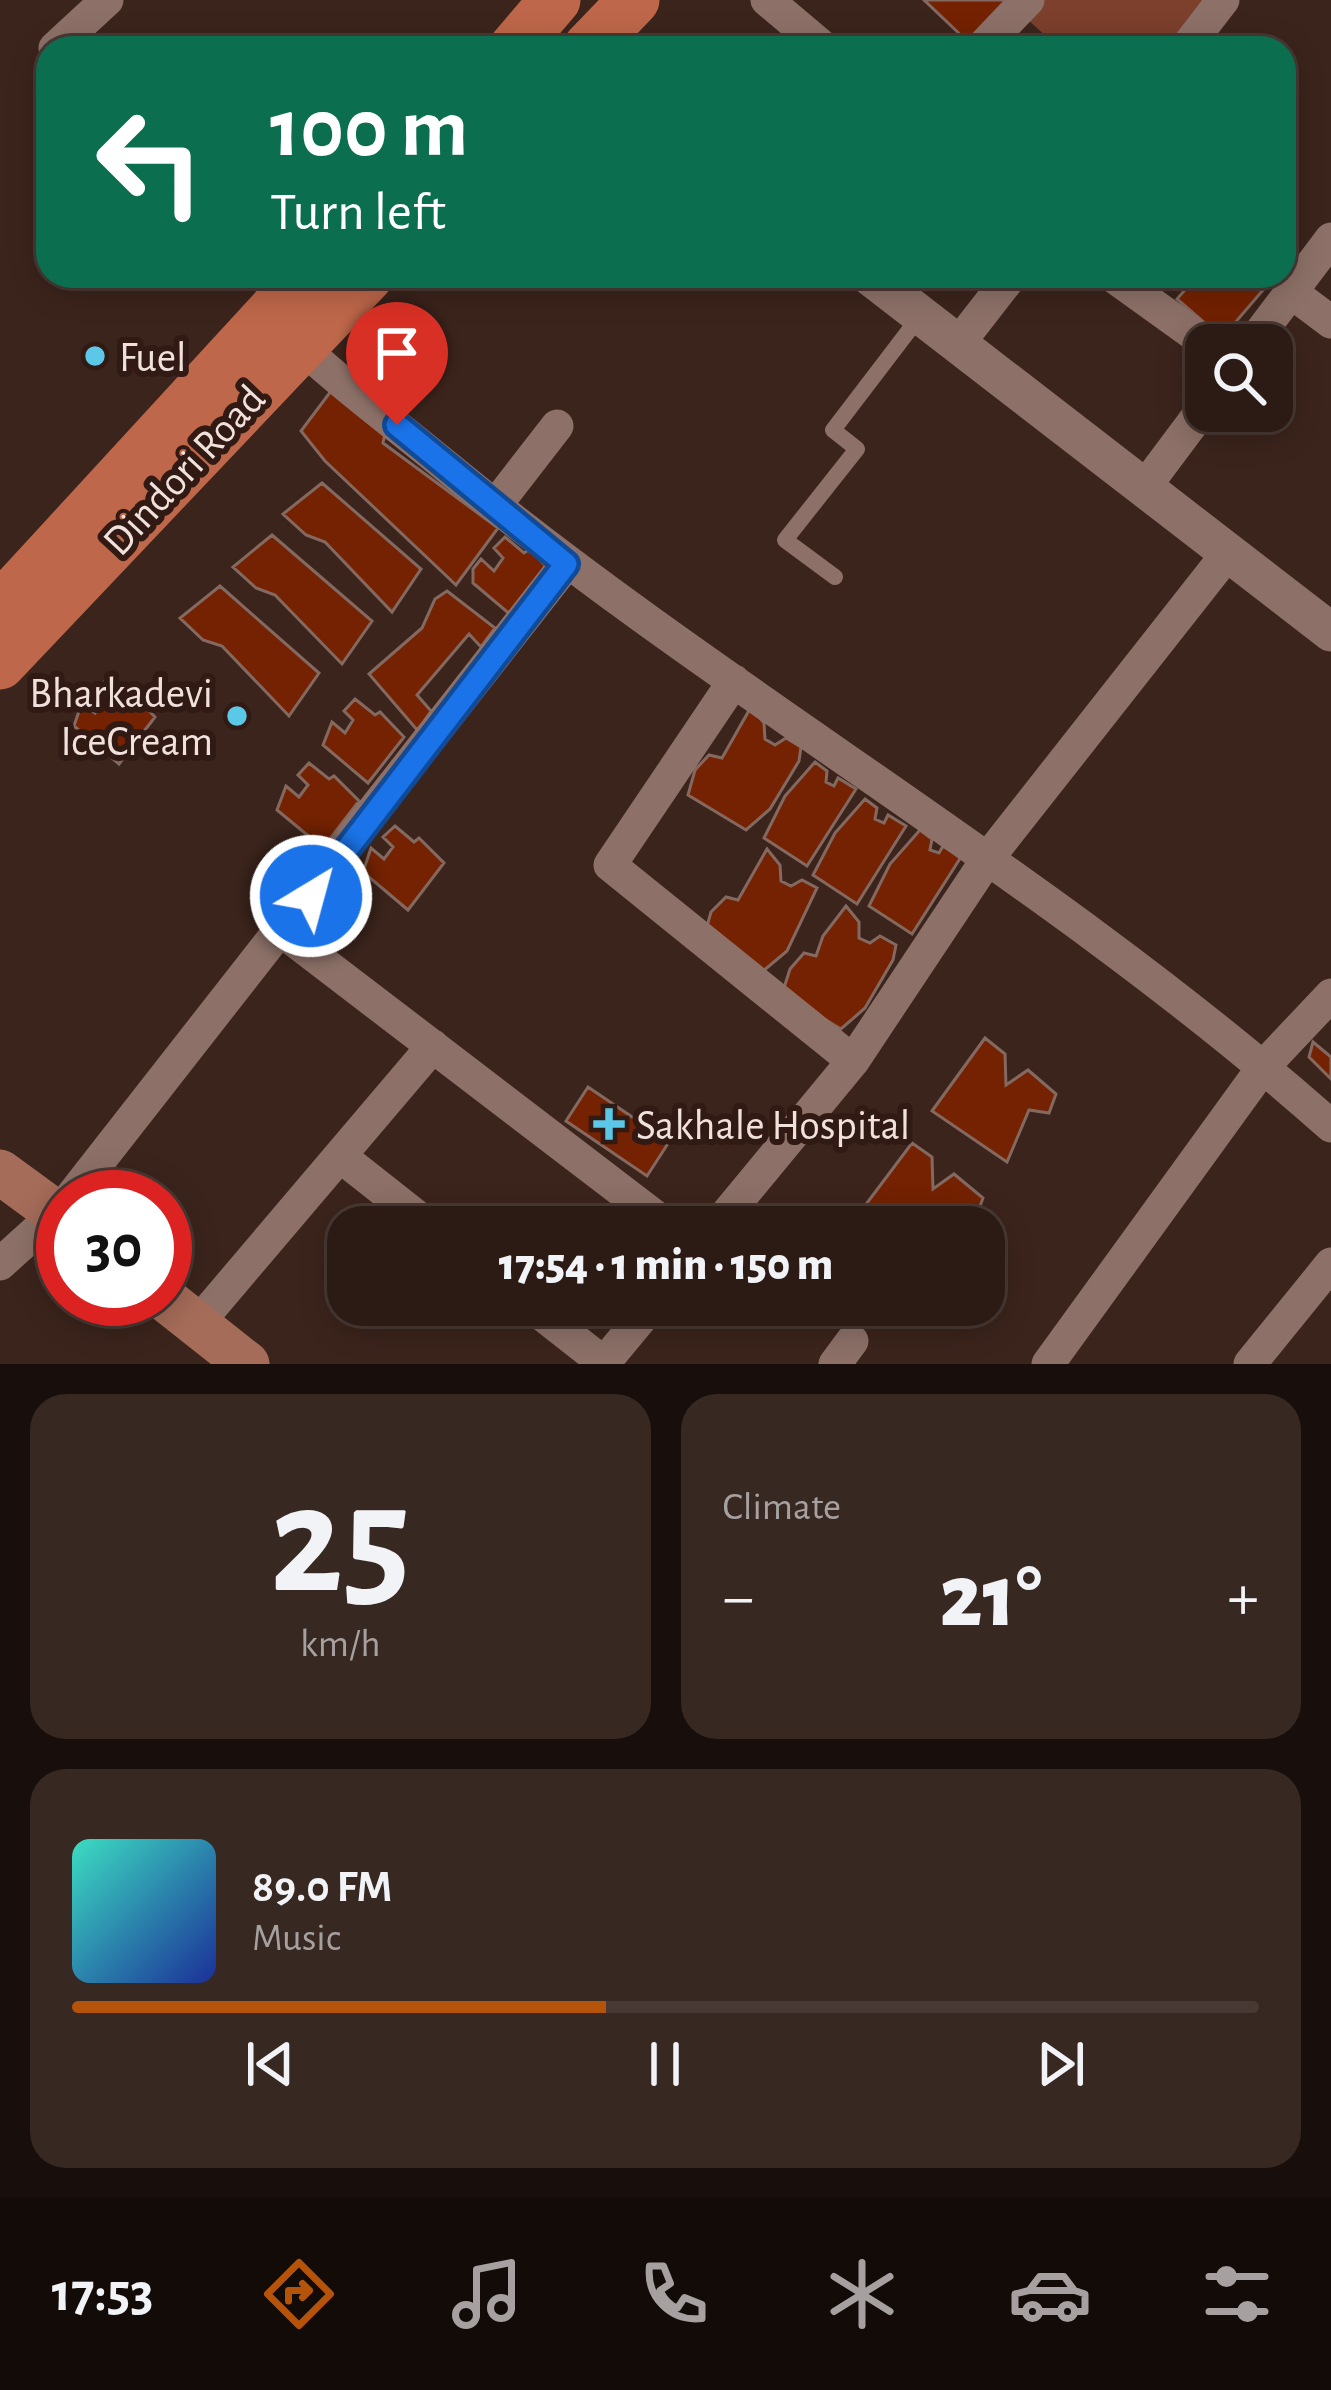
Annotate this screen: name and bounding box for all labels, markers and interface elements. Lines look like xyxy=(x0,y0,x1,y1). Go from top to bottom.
icon: left xyxy=(72,84,228,240)
text: 100 m xyxy=(270,88,468,172)
text: Turn left xyxy=(270,186,446,240)
pin xyxy=(346,302,448,425)
icon: arrive xyxy=(364,320,430,386)
map controls xyxy=(1185,324,1293,432)
button: search xyxy=(1185,324,1293,432)
place label: Fuel xyxy=(119,337,186,379)
marker: Fuel xyxy=(82,343,108,369)
street label: Dindori Road xyxy=(96,377,273,563)
place label: Bharkadevi IceCream xyxy=(29,673,213,763)
marker: Bharkadevi IceCream xyxy=(224,703,250,729)
position arrow xyxy=(248,833,374,959)
place label: Sakhale Hospital xyxy=(636,1105,910,1147)
marker: Sakhale Hospital xyxy=(593,1108,625,1140)
speed limit sign: 30 xyxy=(36,1170,192,1326)
text: 17:54 · 1 min · 150 m xyxy=(499,1243,833,1288)
text: 25 xyxy=(270,1465,411,1621)
text: Climate xyxy=(723,1488,841,1527)
text: 21° xyxy=(939,1553,1042,1643)
text: − xyxy=(723,1565,754,1631)
text: + xyxy=(1227,1565,1259,1631)
text: km/h xyxy=(300,1625,380,1664)
text: 89.0 FM xyxy=(252,1865,392,1910)
text: Music xyxy=(252,1919,341,1958)
icon: previous xyxy=(237,2031,303,2097)
icon: pause xyxy=(632,2031,698,2097)
icon: next xyxy=(1028,2031,1094,2097)
icon: directions xyxy=(257,2252,341,2336)
icon: music xyxy=(445,2252,529,2336)
icon: phone xyxy=(632,2252,716,2336)
icon: climate xyxy=(820,2252,904,2336)
icon: car xyxy=(1008,2252,1092,2336)
icon: filters xyxy=(1195,2252,1279,2336)
text: 17:53 xyxy=(52,2267,154,2321)

